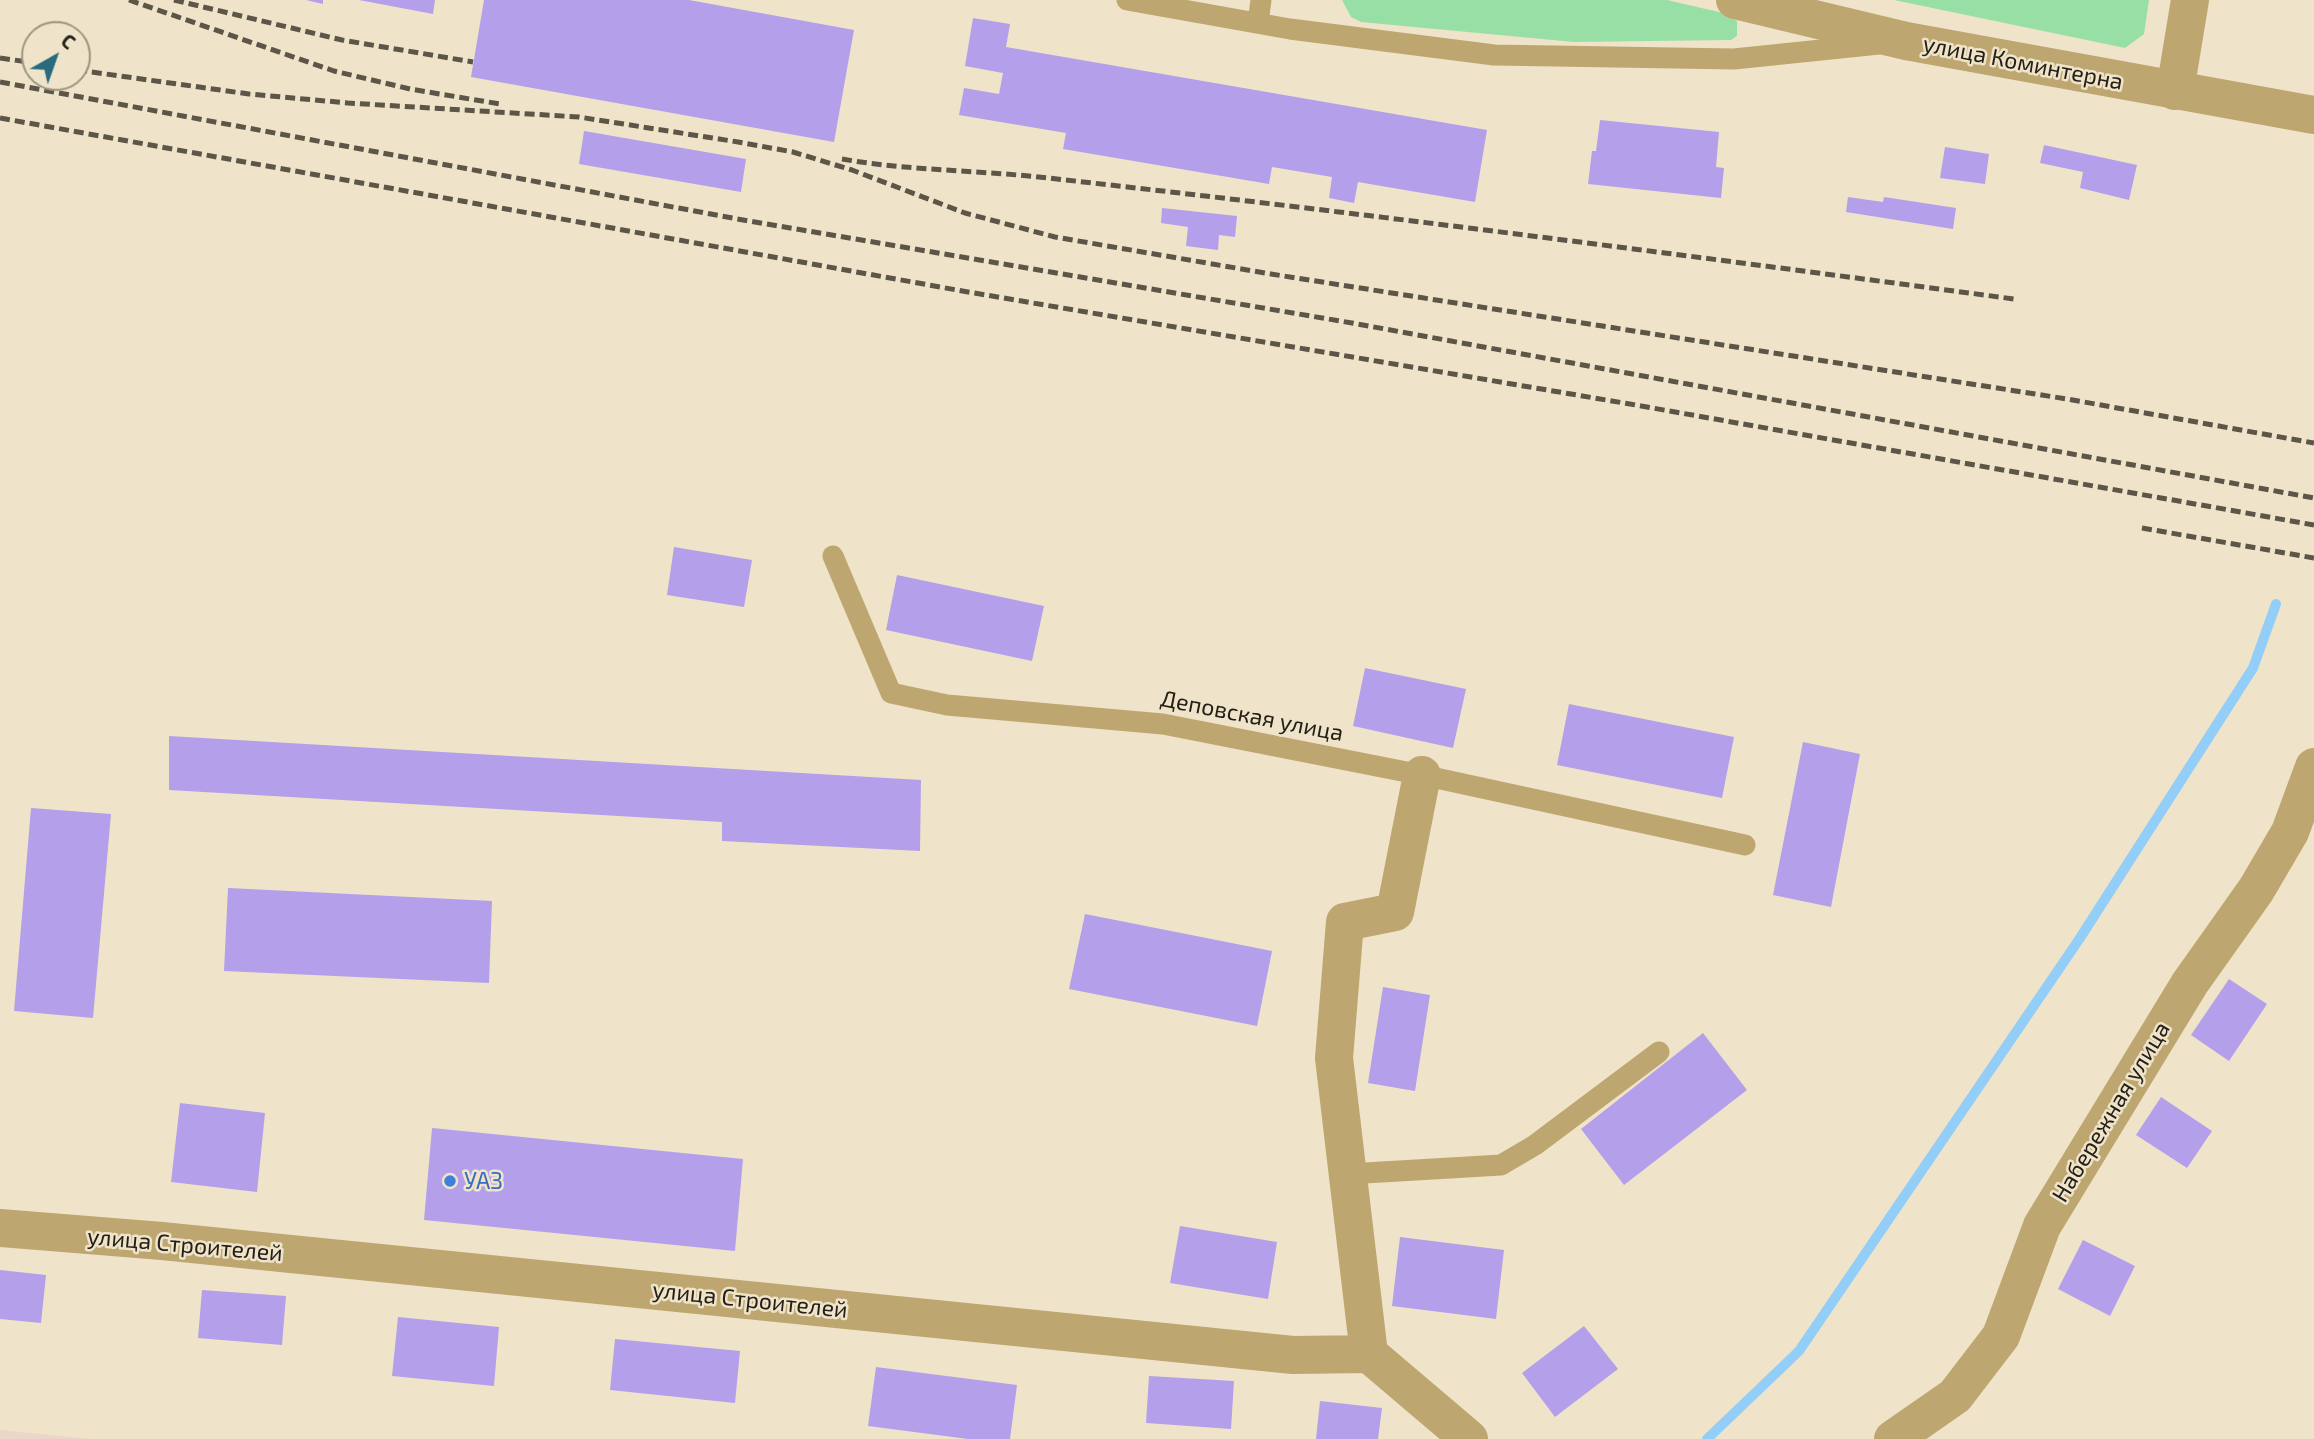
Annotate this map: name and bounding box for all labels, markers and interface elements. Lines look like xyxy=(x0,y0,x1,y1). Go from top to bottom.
north arrow xyxy=(21,21,91,91)
text: С xyxy=(57,29,80,53)
street label: улица Коминтерна xyxy=(1921,30,2125,96)
street label: Деповская улица xyxy=(1158,685,1346,747)
street label: Набережная улица xyxy=(2046,1017,2176,1207)
place label: УАЗ xyxy=(464,1167,503,1195)
marker: УАЗ xyxy=(442,1173,458,1189)
street label: улица Строителей xyxy=(86,1223,284,1267)
street label: улица Строителей xyxy=(651,1276,849,1324)

